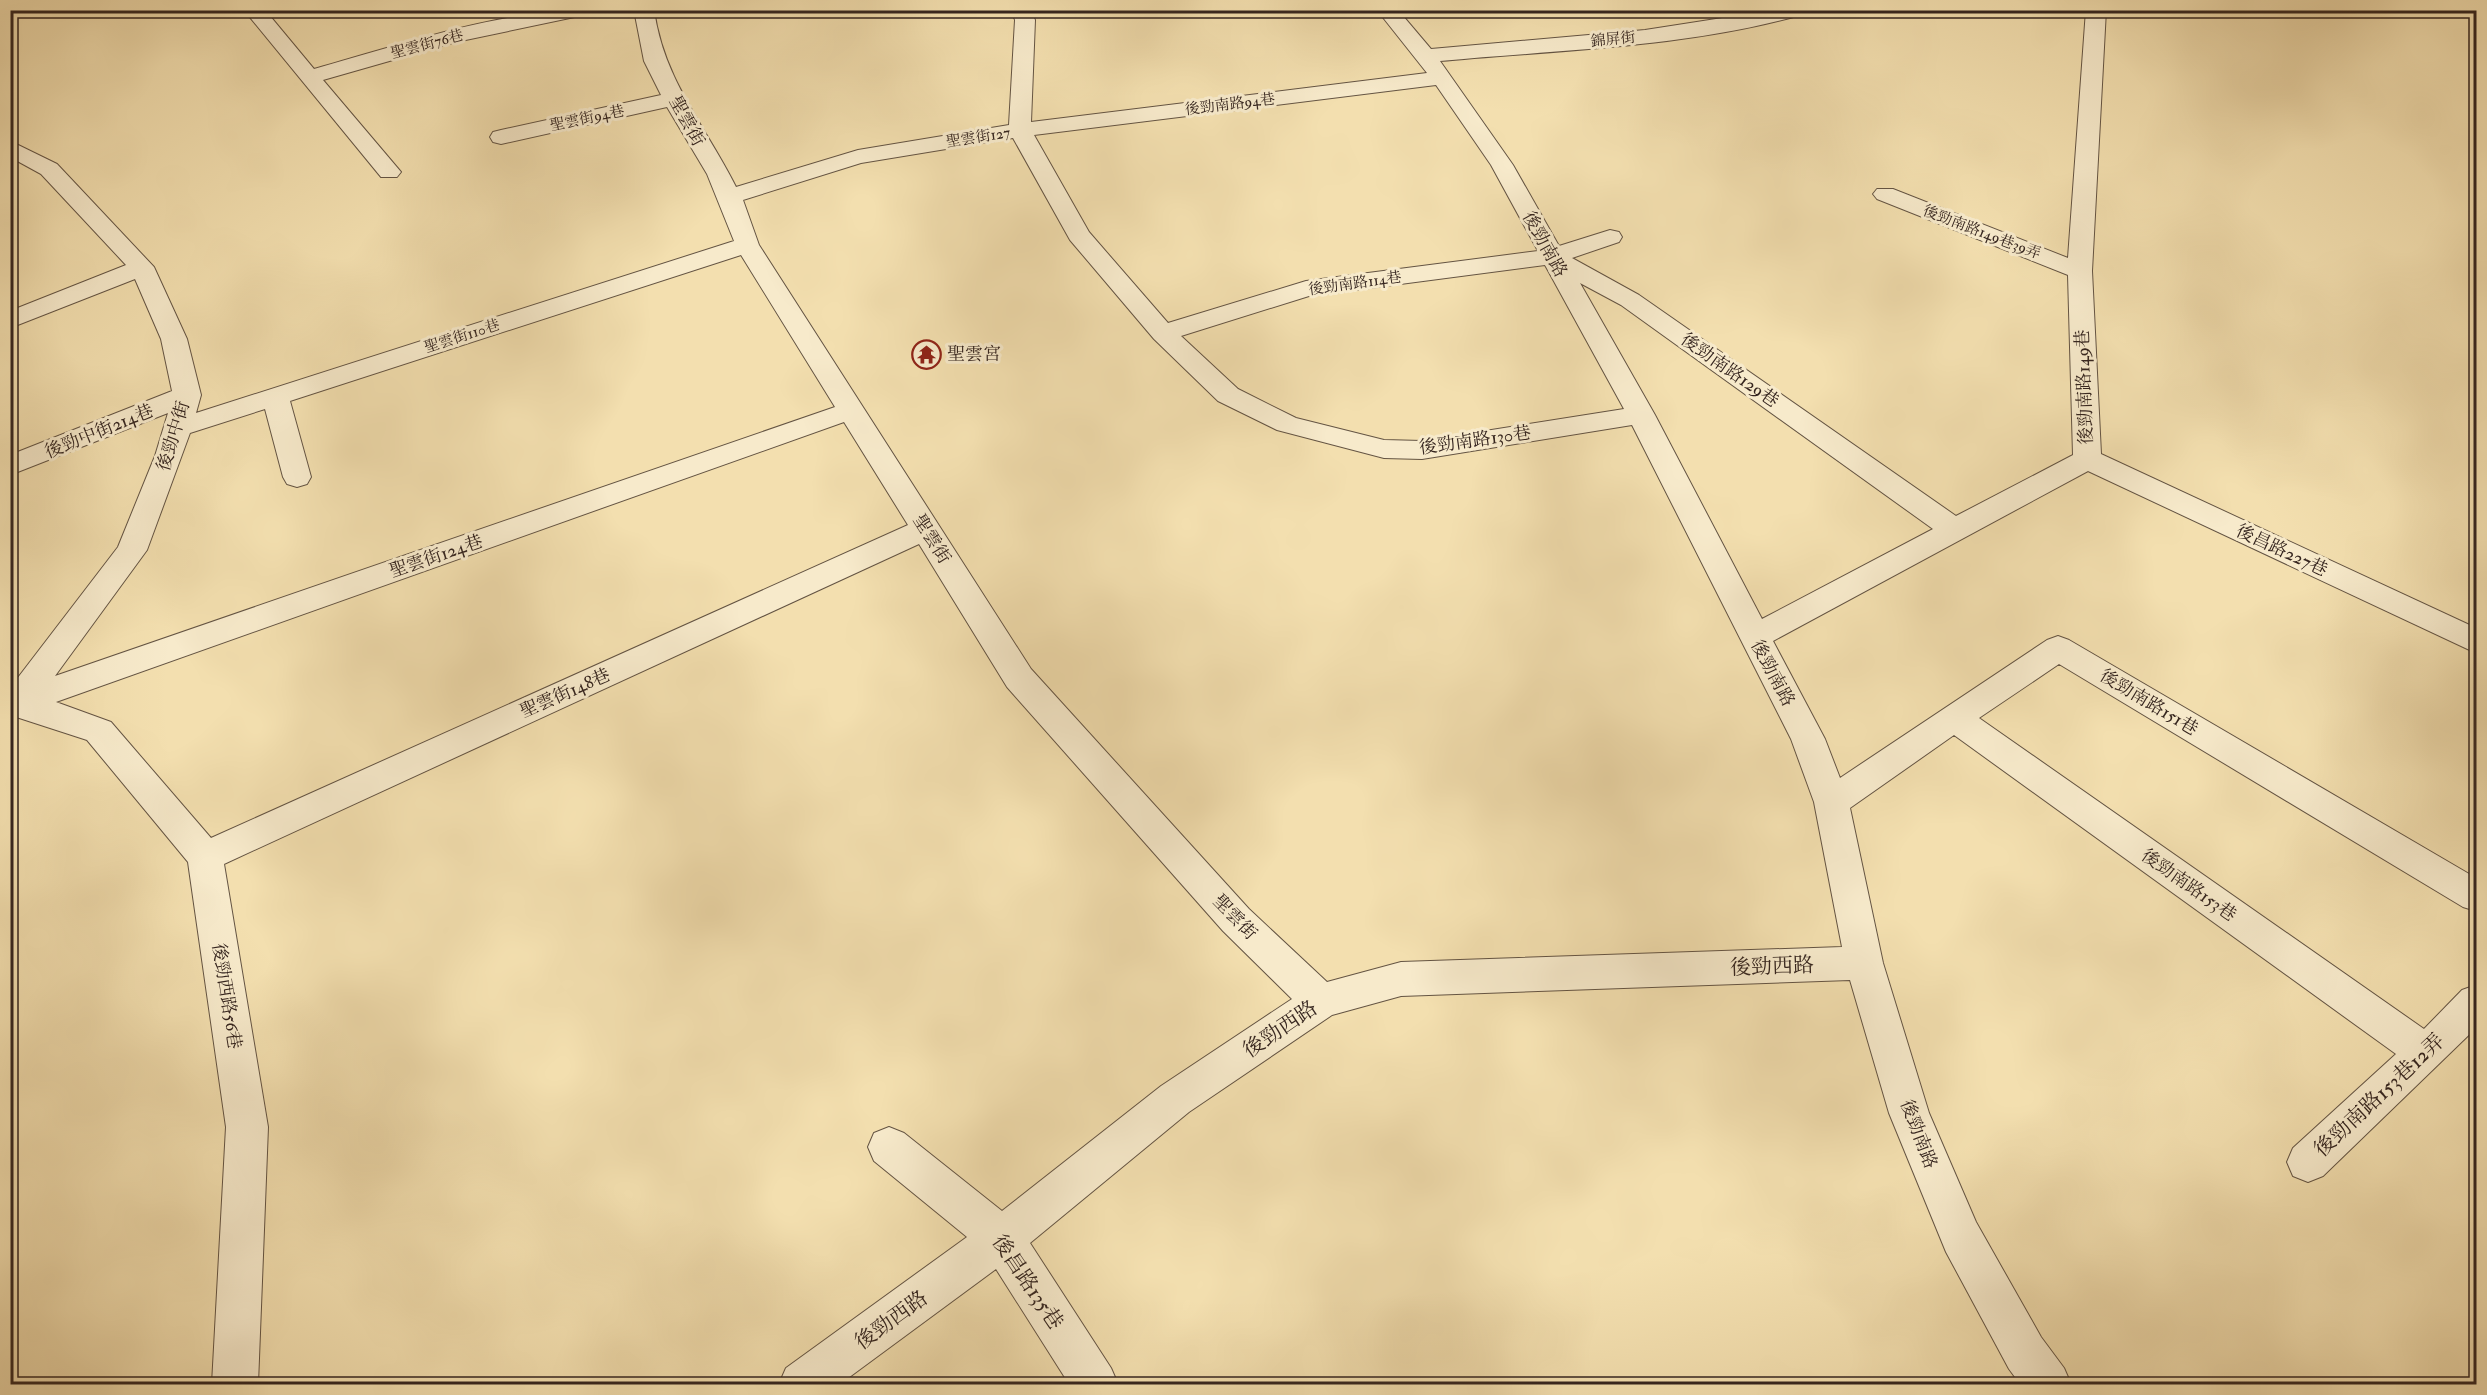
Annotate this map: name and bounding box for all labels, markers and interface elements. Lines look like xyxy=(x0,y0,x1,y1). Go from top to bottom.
street label: 聖雲街76巷 xyxy=(389,26,466,63)
street label: 錦屏街 xyxy=(1590,28,1636,51)
street label: 後勁南路94巷 xyxy=(1184,90,1276,119)
street label: 聖雲街 xyxy=(663,92,710,150)
street label: 聖雲街94巷 xyxy=(548,101,626,136)
street label: 聖雲街127 xyxy=(945,123,1012,152)
street label: 後勁南路149巷39弄 xyxy=(1920,201,2043,264)
street label: 後勁南路 xyxy=(1517,207,1572,281)
street label: 後勁南路114巷 xyxy=(1307,268,1403,299)
street label: 聖雲街110巷 xyxy=(422,315,502,358)
street label: 後勁南路129巷 xyxy=(1676,328,1783,413)
street label: 後勁南路149巷 xyxy=(2071,329,2098,445)
temple icon: 聖雲宮 xyxy=(910,338,942,370)
place label: 聖雲宮 xyxy=(947,343,1001,366)
street label: 後勁中街 xyxy=(152,398,195,474)
street label: 後勁中街214巷 xyxy=(41,399,157,464)
street label: 後勁南路130巷 xyxy=(1418,421,1532,460)
street label: 聖雲街 xyxy=(908,510,956,568)
street label: 後昌路227巷 xyxy=(2232,519,2331,582)
street label: 聖雲街124巷 xyxy=(386,530,486,583)
street label: 後勁南路 xyxy=(1746,636,1800,710)
street label: 聖雲街148巷 xyxy=(516,663,614,724)
street label: 後勁南路151巷 xyxy=(2095,664,2202,741)
street label: 後勁南路153巷 xyxy=(2137,844,2241,927)
street label: 聖雲街 xyxy=(1208,890,1262,945)
street label: 後勁西路56巷 xyxy=(207,941,246,1051)
street label: 後勁西路 xyxy=(1730,952,1814,981)
street label: 後勁西路 xyxy=(1238,995,1323,1064)
street label: 後勁南路153巷12弄 xyxy=(2308,1028,2450,1163)
street label: 後勁南路 xyxy=(1895,1096,1942,1172)
street label: 後昌路135巷 xyxy=(986,1230,1069,1335)
street label: 後勁西路 xyxy=(849,1285,933,1356)

